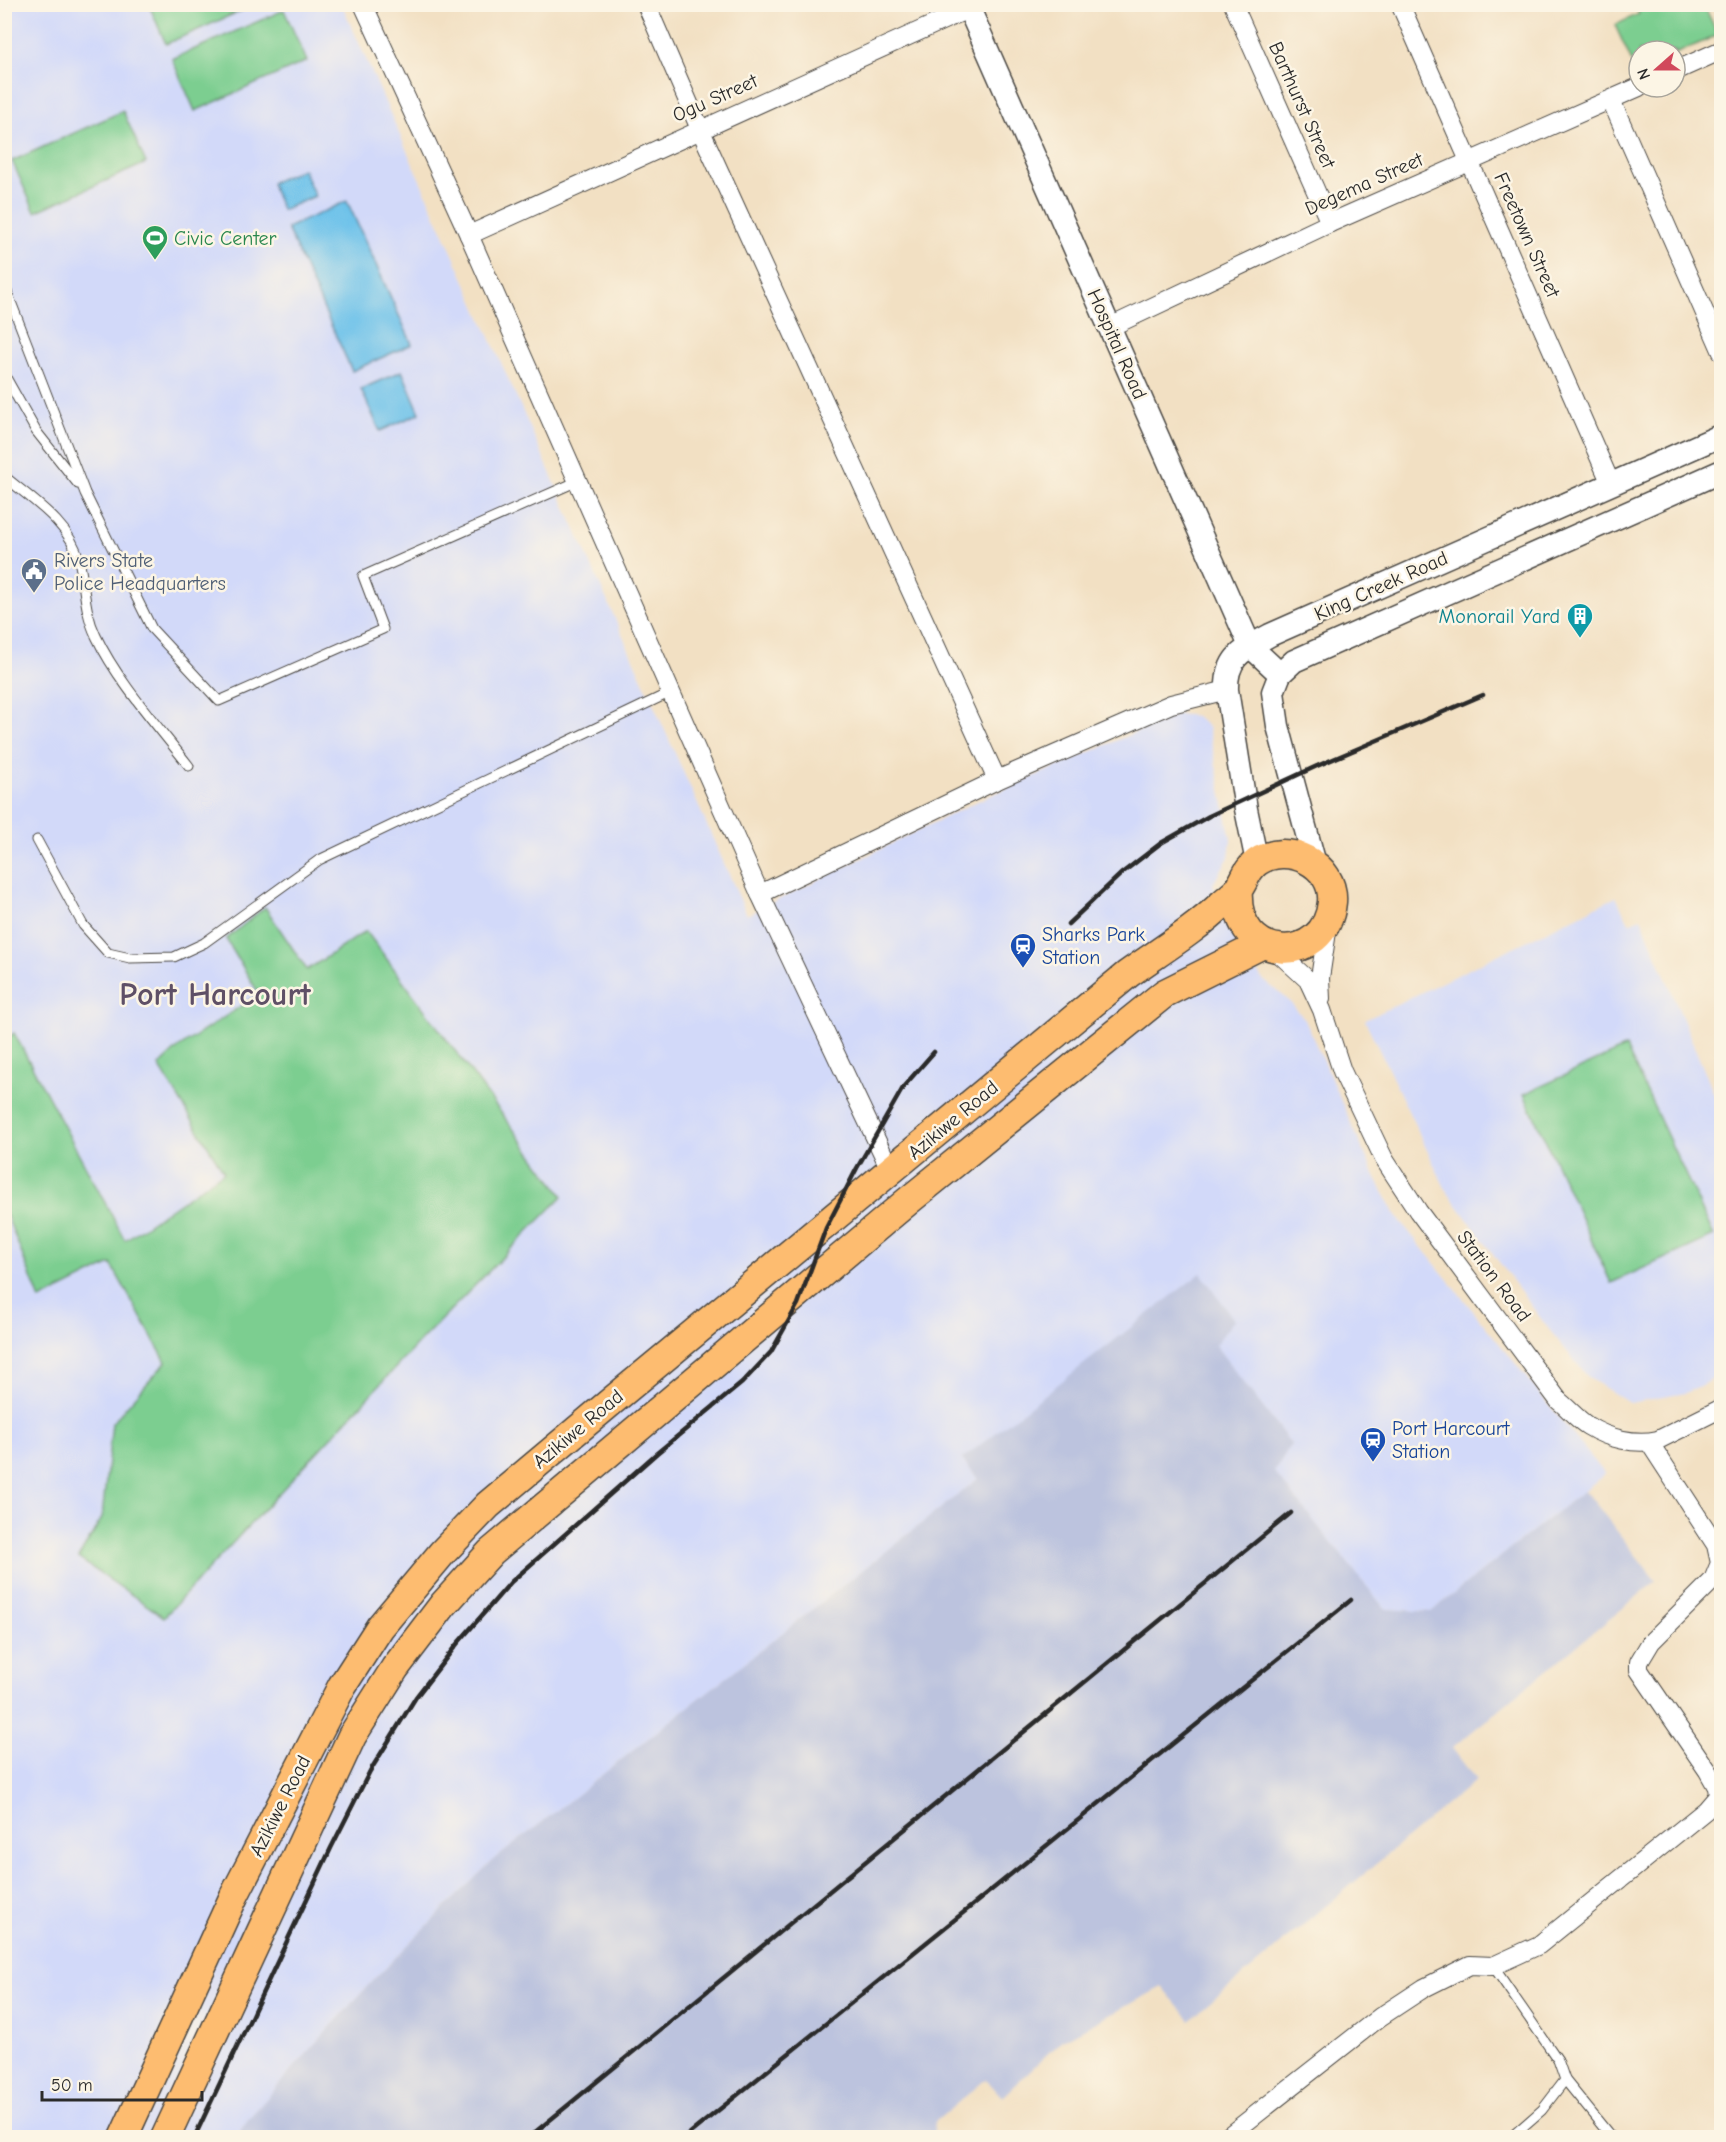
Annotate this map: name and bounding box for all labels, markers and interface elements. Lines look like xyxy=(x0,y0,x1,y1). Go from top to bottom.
street label: Barthurst Street xyxy=(1264,38,1341,173)
north arrow xyxy=(1627,39,1687,99)
text: N xyxy=(1634,66,1654,82)
street label: Ogu Street xyxy=(669,69,762,127)
street label: Degema Street xyxy=(1301,147,1428,220)
street label: Freetown Street xyxy=(1489,169,1565,302)
sports icon: Civic Center xyxy=(140,223,170,261)
place label: Civic Center xyxy=(174,227,277,250)
street label: Hospital Road xyxy=(1082,285,1152,403)
street label: King Creek Road xyxy=(1311,546,1451,626)
place label: Rivers State Police Headquarters xyxy=(54,549,226,595)
public building icon: Rivers State Police Headquarters xyxy=(19,556,49,594)
building icon: Monorail Yard xyxy=(1565,601,1595,639)
place label: Monorail Yard xyxy=(1439,605,1560,628)
place label: Sharks Park Station xyxy=(1042,923,1145,969)
station icon: Sharks Park Station xyxy=(1008,931,1038,969)
district label: Port Harcourt xyxy=(119,976,311,1013)
street label: Azikiwe Road xyxy=(903,1076,1003,1164)
street label: Station Road xyxy=(1452,1226,1536,1326)
street label: Azikiwe Road xyxy=(528,1385,628,1473)
place label: Port Harcourt Station xyxy=(1392,1417,1511,1463)
station icon: Port Harcourt Station xyxy=(1358,1425,1388,1463)
street label: Azikiwe Road xyxy=(245,1752,315,1860)
scale bar xyxy=(42,2064,202,2102)
text: 50 m xyxy=(51,2075,93,2096)

